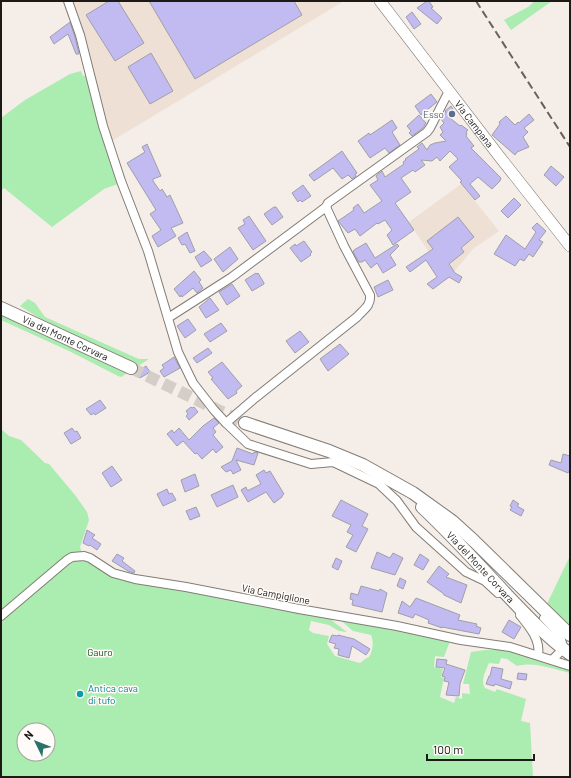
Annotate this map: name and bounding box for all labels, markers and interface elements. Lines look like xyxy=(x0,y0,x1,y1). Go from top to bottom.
street label: Via Campana xyxy=(453,98,496,150)
place label: Esso xyxy=(423,108,444,120)
marker: Esso xyxy=(447,109,457,119)
street label: Via del Monte Corvara xyxy=(21,313,110,363)
street label: Via del Monte Corvara xyxy=(444,529,517,605)
street label: Via Campiglione xyxy=(241,581,311,607)
park label: Gauro xyxy=(87,646,113,658)
place label: Antica cava di tufo xyxy=(88,682,138,706)
marker: Antica cava di tufo xyxy=(75,689,85,699)
north arrow xyxy=(16,722,56,762)
text: N xyxy=(21,728,36,742)
scale bar xyxy=(427,736,534,762)
text: 100 m xyxy=(433,742,463,756)

